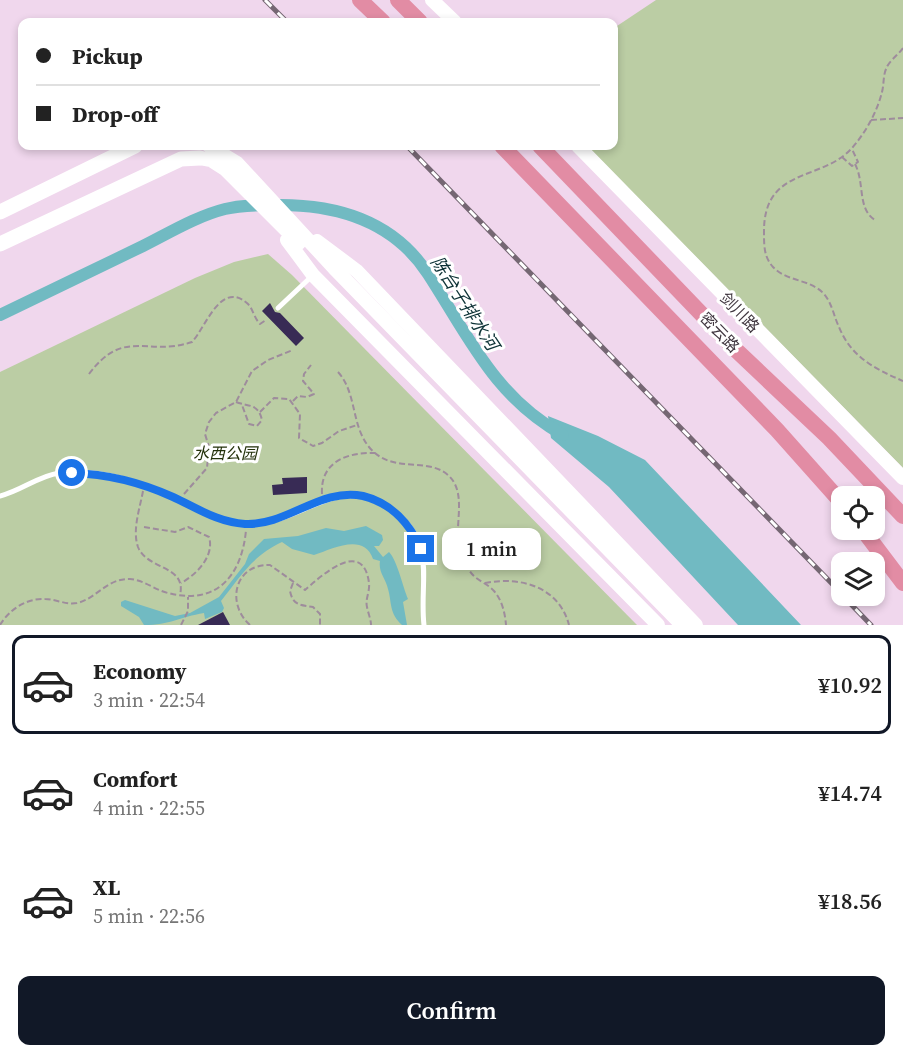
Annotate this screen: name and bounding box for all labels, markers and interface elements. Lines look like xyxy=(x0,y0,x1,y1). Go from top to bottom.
text: Pickup xyxy=(72,41,143,71)
text: Drop-off xyxy=(72,99,158,129)
water label: 陈台子排水河 xyxy=(425,251,507,358)
street label: 剑川路 xyxy=(715,287,765,337)
street label: 密云路 xyxy=(695,307,745,357)
park label: 水西公园 xyxy=(193,442,259,464)
route start xyxy=(58,459,85,486)
map controls xyxy=(831,486,885,606)
button: locate xyxy=(831,486,885,540)
callout: 1 min xyxy=(442,528,541,570)
route end xyxy=(407,535,434,562)
text: 1 min xyxy=(466,535,517,563)
button: layers xyxy=(831,552,885,606)
text: Economy xyxy=(93,656,187,686)
icon: car xyxy=(21,658,75,712)
text: ¥10.92 xyxy=(818,670,882,700)
text: 3 min · 22:54 xyxy=(93,686,205,714)
text: Comfort xyxy=(93,764,177,794)
icon: car xyxy=(21,766,75,820)
text: ¥14.74 xyxy=(818,778,882,808)
text: 4 min · 22:55 xyxy=(93,794,205,822)
text: XL xyxy=(93,872,120,902)
icon: car xyxy=(21,874,75,928)
text: ¥18.56 xyxy=(818,886,882,916)
text: 5 min · 22:56 xyxy=(93,902,205,930)
button: Confirm xyxy=(18,976,885,1045)

